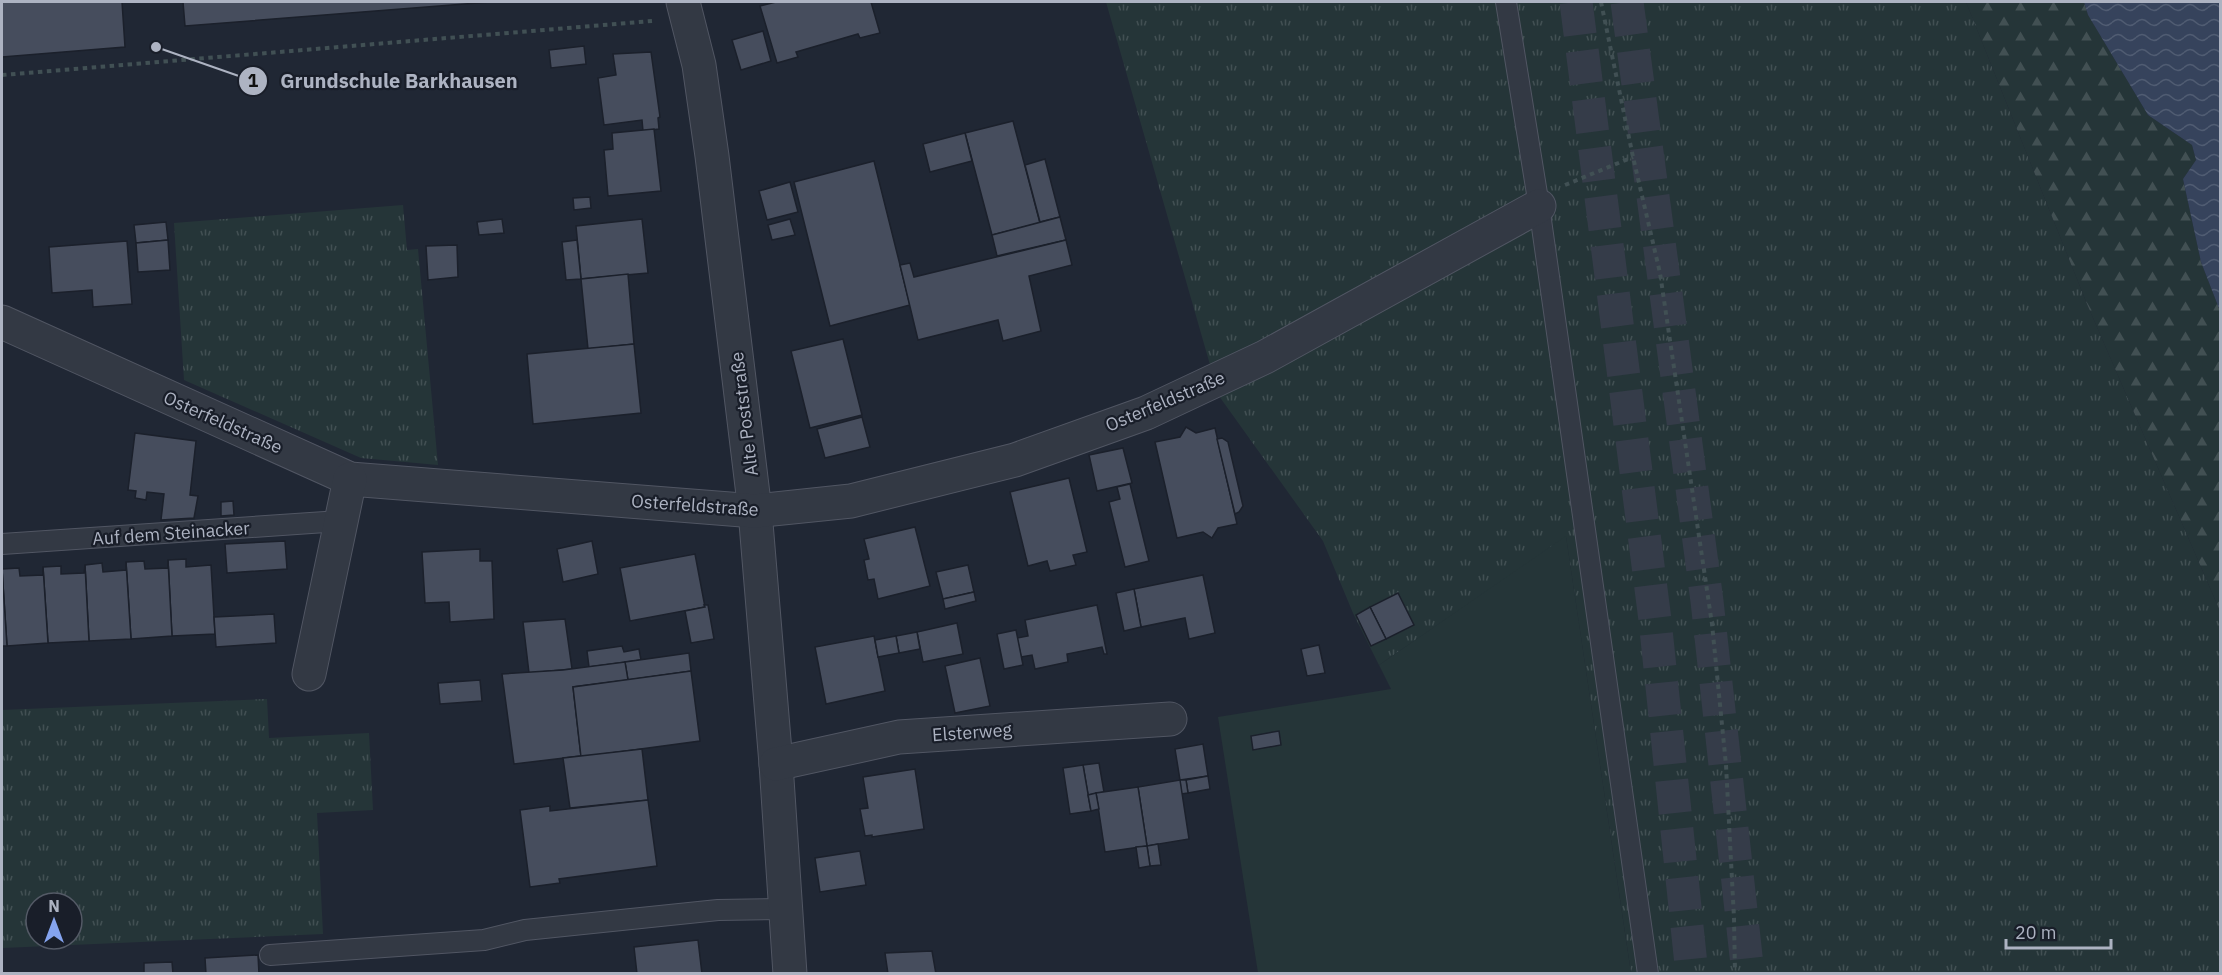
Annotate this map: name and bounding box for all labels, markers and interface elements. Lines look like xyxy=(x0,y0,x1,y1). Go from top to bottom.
callout: Grundschule Barkhausen xyxy=(238,62,530,100)
text: Grundschule Barkhausen xyxy=(280,67,518,94)
text: 1 xyxy=(248,69,259,92)
street label: Alte Poststraße xyxy=(725,351,763,477)
street label: Osterfeldstraße xyxy=(1102,365,1228,437)
street label: Osterfeldstraße xyxy=(160,386,286,459)
street label: Osterfeldstraße xyxy=(631,489,760,521)
street label: Auf dem Steinacker xyxy=(91,516,251,550)
street label: Elsterweg xyxy=(931,718,1013,746)
north arrow xyxy=(24,891,84,951)
text: N xyxy=(48,896,60,916)
scale bar xyxy=(2006,912,2111,950)
text: 20 m xyxy=(2015,921,2057,944)

